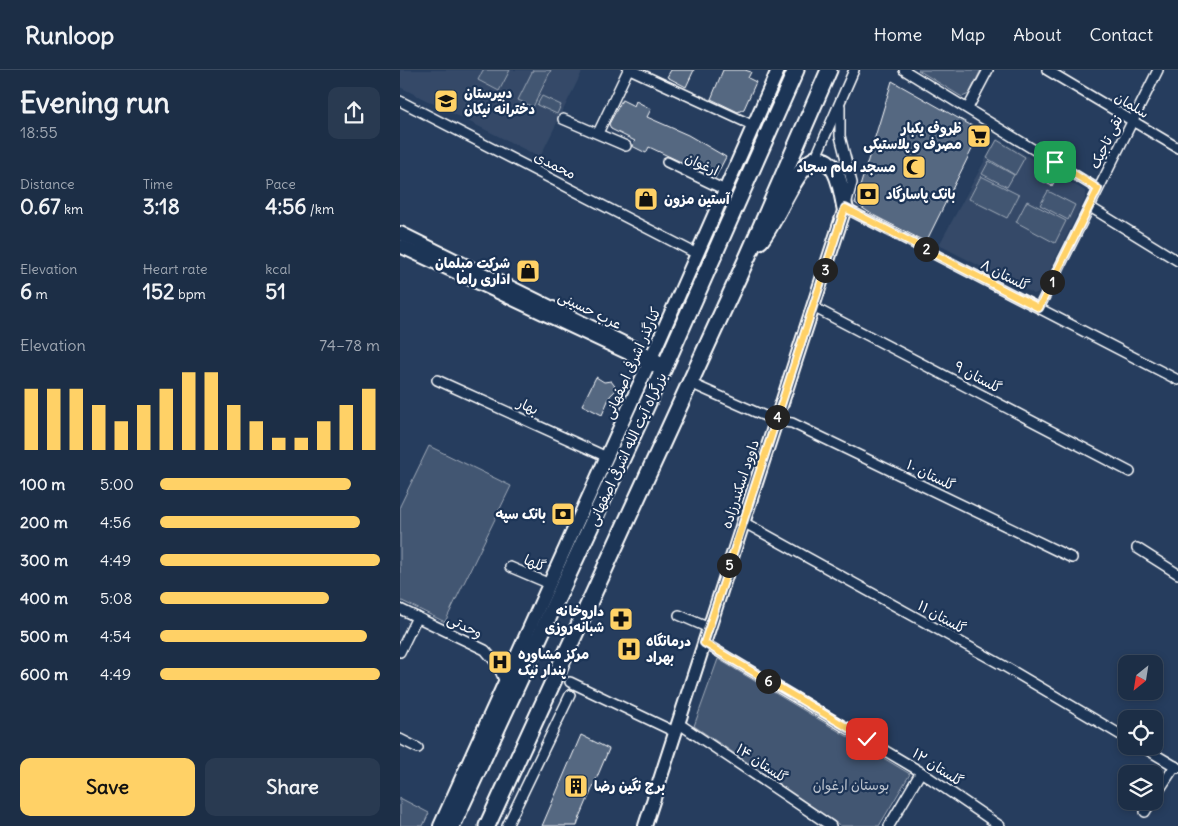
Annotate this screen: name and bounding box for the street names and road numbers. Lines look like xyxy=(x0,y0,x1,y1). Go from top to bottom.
street label: سلمان xyxy=(1112,88,1152,122)
street label: نقی تاجیک xyxy=(1085,112,1127,172)
street label: محمدی xyxy=(531,147,579,183)
street label: ارغوان xyxy=(682,148,722,180)
street label: گلستان ٨ xyxy=(978,255,1032,295)
street label: عرب حسینی xyxy=(555,287,625,333)
street label: کنارگذر اشرفی اصفهانی xyxy=(599,304,665,422)
street label: گلستان ۹ xyxy=(951,357,1005,397)
street label: بزرگراه آیت الله اشرفی اصفهانی xyxy=(583,369,671,529)
street label: بهار xyxy=(514,393,541,419)
street label: داوود اسکندرزاده xyxy=(717,437,763,531)
street label: گلستان ۱۰ xyxy=(904,455,958,495)
street label: گلها xyxy=(521,550,549,576)
street label: گلستان ۱۱ xyxy=(915,596,969,638)
street label: وحدتی xyxy=(444,610,486,642)
street label: گلستان ۱۴ xyxy=(733,739,791,787)
street label: گلستان ۱۲ xyxy=(909,744,967,790)

